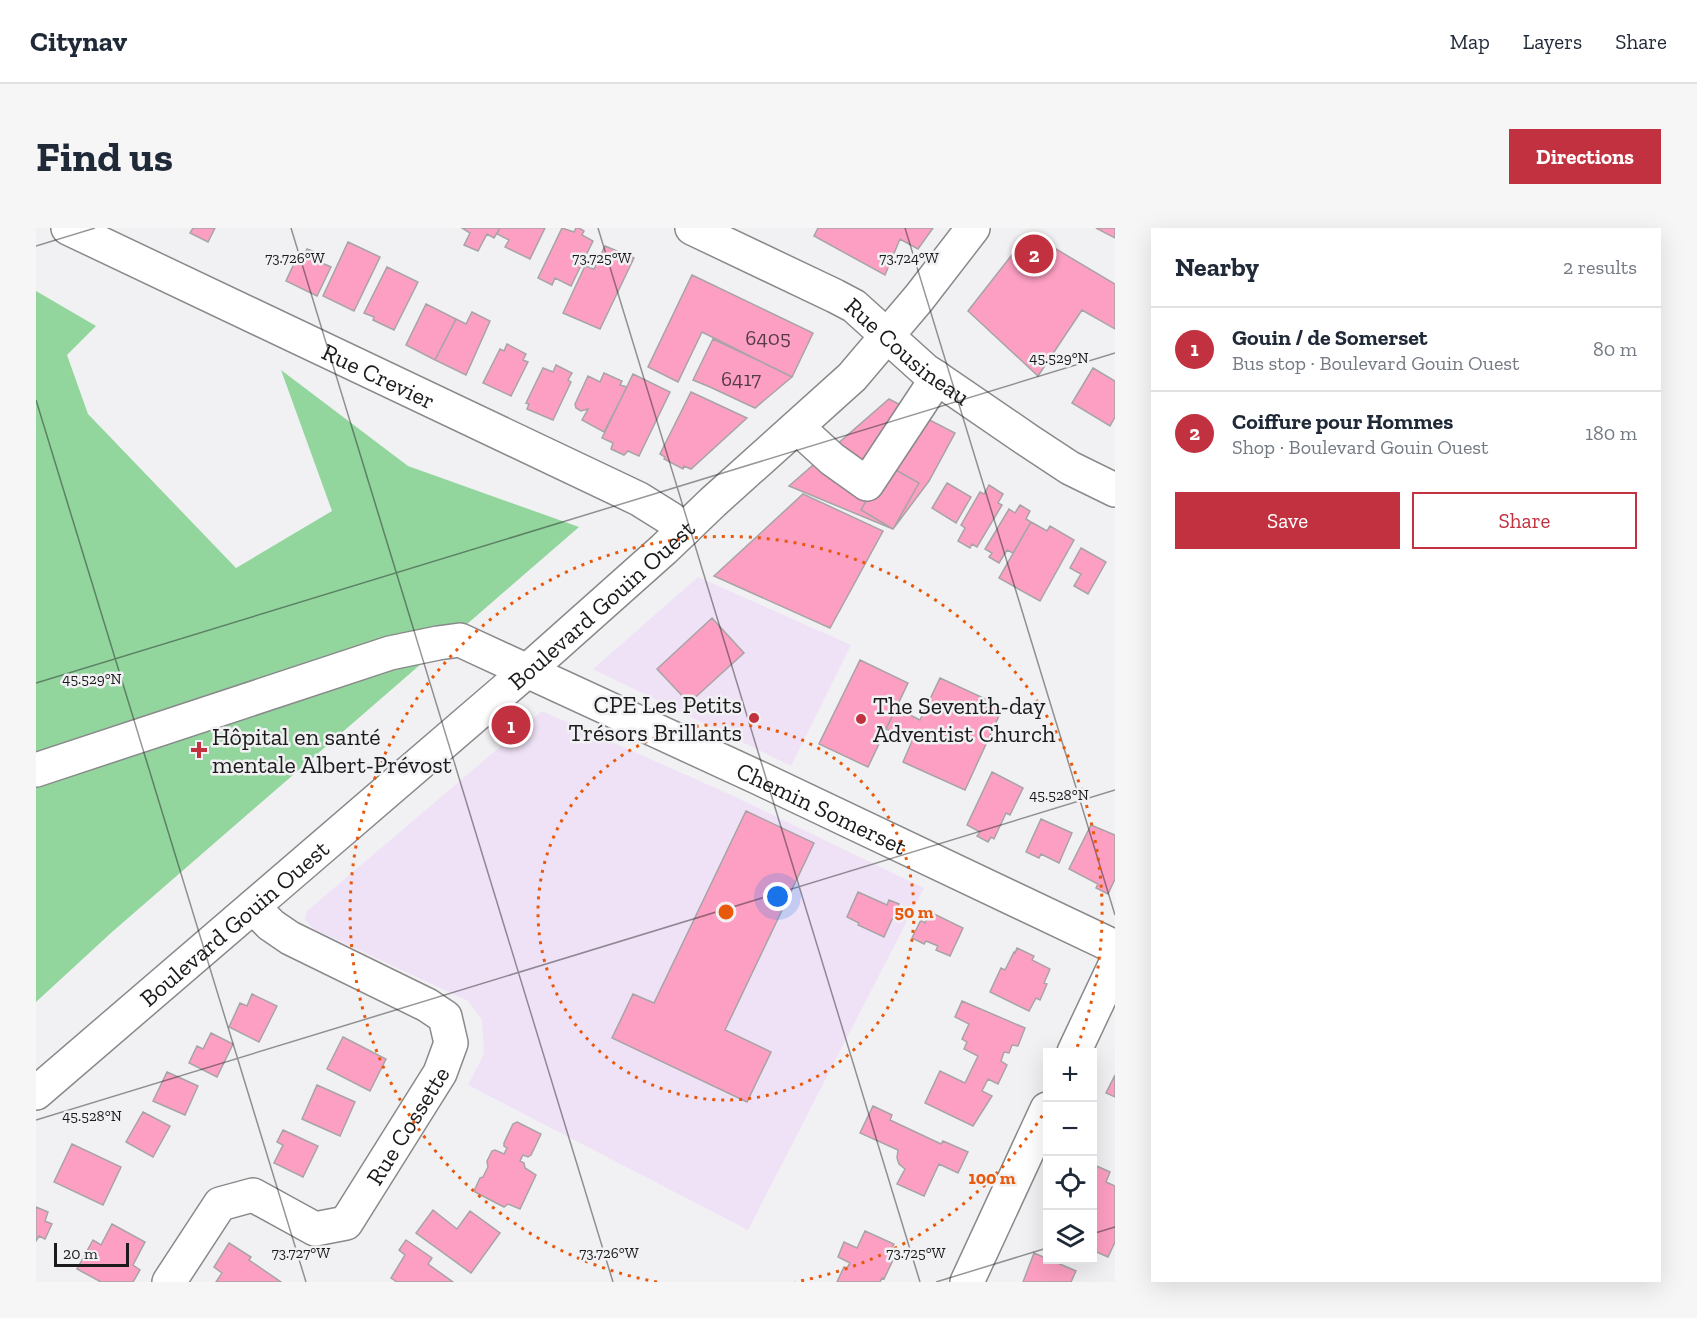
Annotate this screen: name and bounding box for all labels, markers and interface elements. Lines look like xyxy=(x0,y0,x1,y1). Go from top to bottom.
text: Citynav xyxy=(30,25,127,58)
text: Map xyxy=(1450,29,1490,54)
text: Layers xyxy=(1523,29,1582,54)
text: Share xyxy=(1615,29,1667,54)
button: Directions xyxy=(1509,129,1661,184)
text: Find us xyxy=(36,131,173,182)
pin: 2 xyxy=(1014,231,1054,276)
text: 73.726°W xyxy=(265,249,325,267)
text: 73.725°W xyxy=(572,249,632,267)
text: 73.724°W xyxy=(879,249,939,267)
text: Nearby xyxy=(1175,251,1259,283)
text: 2 results xyxy=(1563,255,1637,279)
street label: Rue Cousineau xyxy=(839,291,976,411)
text: Gouin / de Somerset xyxy=(1232,324,1428,351)
house number: 6405 xyxy=(745,325,791,350)
street label: Rue Crevier xyxy=(318,336,440,415)
text: 1 xyxy=(1190,337,1199,361)
text: 80 m xyxy=(1593,337,1637,361)
text: 45.529°N xyxy=(1029,349,1089,367)
text: Bus stop · Boulevard Gouin Ouest xyxy=(1232,351,1519,375)
house number: 6417 xyxy=(721,366,761,391)
text: Coiffure pour Hommes xyxy=(1232,408,1453,435)
text: 2 xyxy=(1189,421,1200,445)
text: 180 m xyxy=(1585,421,1637,445)
text: Shop · Boulevard Gouin Ouest xyxy=(1232,435,1489,459)
button: Save xyxy=(1175,492,1400,549)
button: Share xyxy=(1412,492,1637,549)
street label: Boulevard Gouin Ouest xyxy=(502,513,700,695)
text: 45.529°N xyxy=(62,670,122,688)
place label: CPE Les Petits Trésors Brillants xyxy=(568,690,742,747)
place label: The Seventh-day Adventist Church xyxy=(873,691,1056,748)
pin: 1 xyxy=(492,702,530,748)
marker: CPE Les Petits Trésors Brillants xyxy=(747,711,761,725)
marker: The Seventh-day Adventist Church xyxy=(854,712,868,726)
place label: Hôpital en santé mentale Albert-Prévost xyxy=(212,722,452,779)
marker: Hôpital en santé mentale Albert-Prévost xyxy=(190,741,208,759)
street label: Chemin Somerset xyxy=(732,755,912,861)
text: 45.528°N xyxy=(1029,786,1089,804)
street label: Boulevard Gouin Ouest xyxy=(133,834,334,1012)
your location xyxy=(763,882,792,911)
text: 50 m xyxy=(895,901,934,923)
centre of rings xyxy=(716,902,736,922)
map controls xyxy=(1043,1048,1097,1264)
button: + xyxy=(1043,1048,1097,1102)
street label: Rue Cossette xyxy=(359,1061,455,1190)
button: − xyxy=(1043,1102,1097,1156)
text: 45.528°N xyxy=(62,1107,122,1125)
button: locate xyxy=(1043,1156,1097,1210)
text: 100 m xyxy=(968,1167,1016,1189)
button: layers xyxy=(1043,1210,1097,1264)
scale bar xyxy=(54,1240,129,1268)
text: 20 m xyxy=(63,1244,98,1263)
text: 73.727°W xyxy=(272,1244,330,1262)
text: 73.726°W xyxy=(579,1244,639,1262)
text: 73.725°W xyxy=(886,1244,946,1262)

